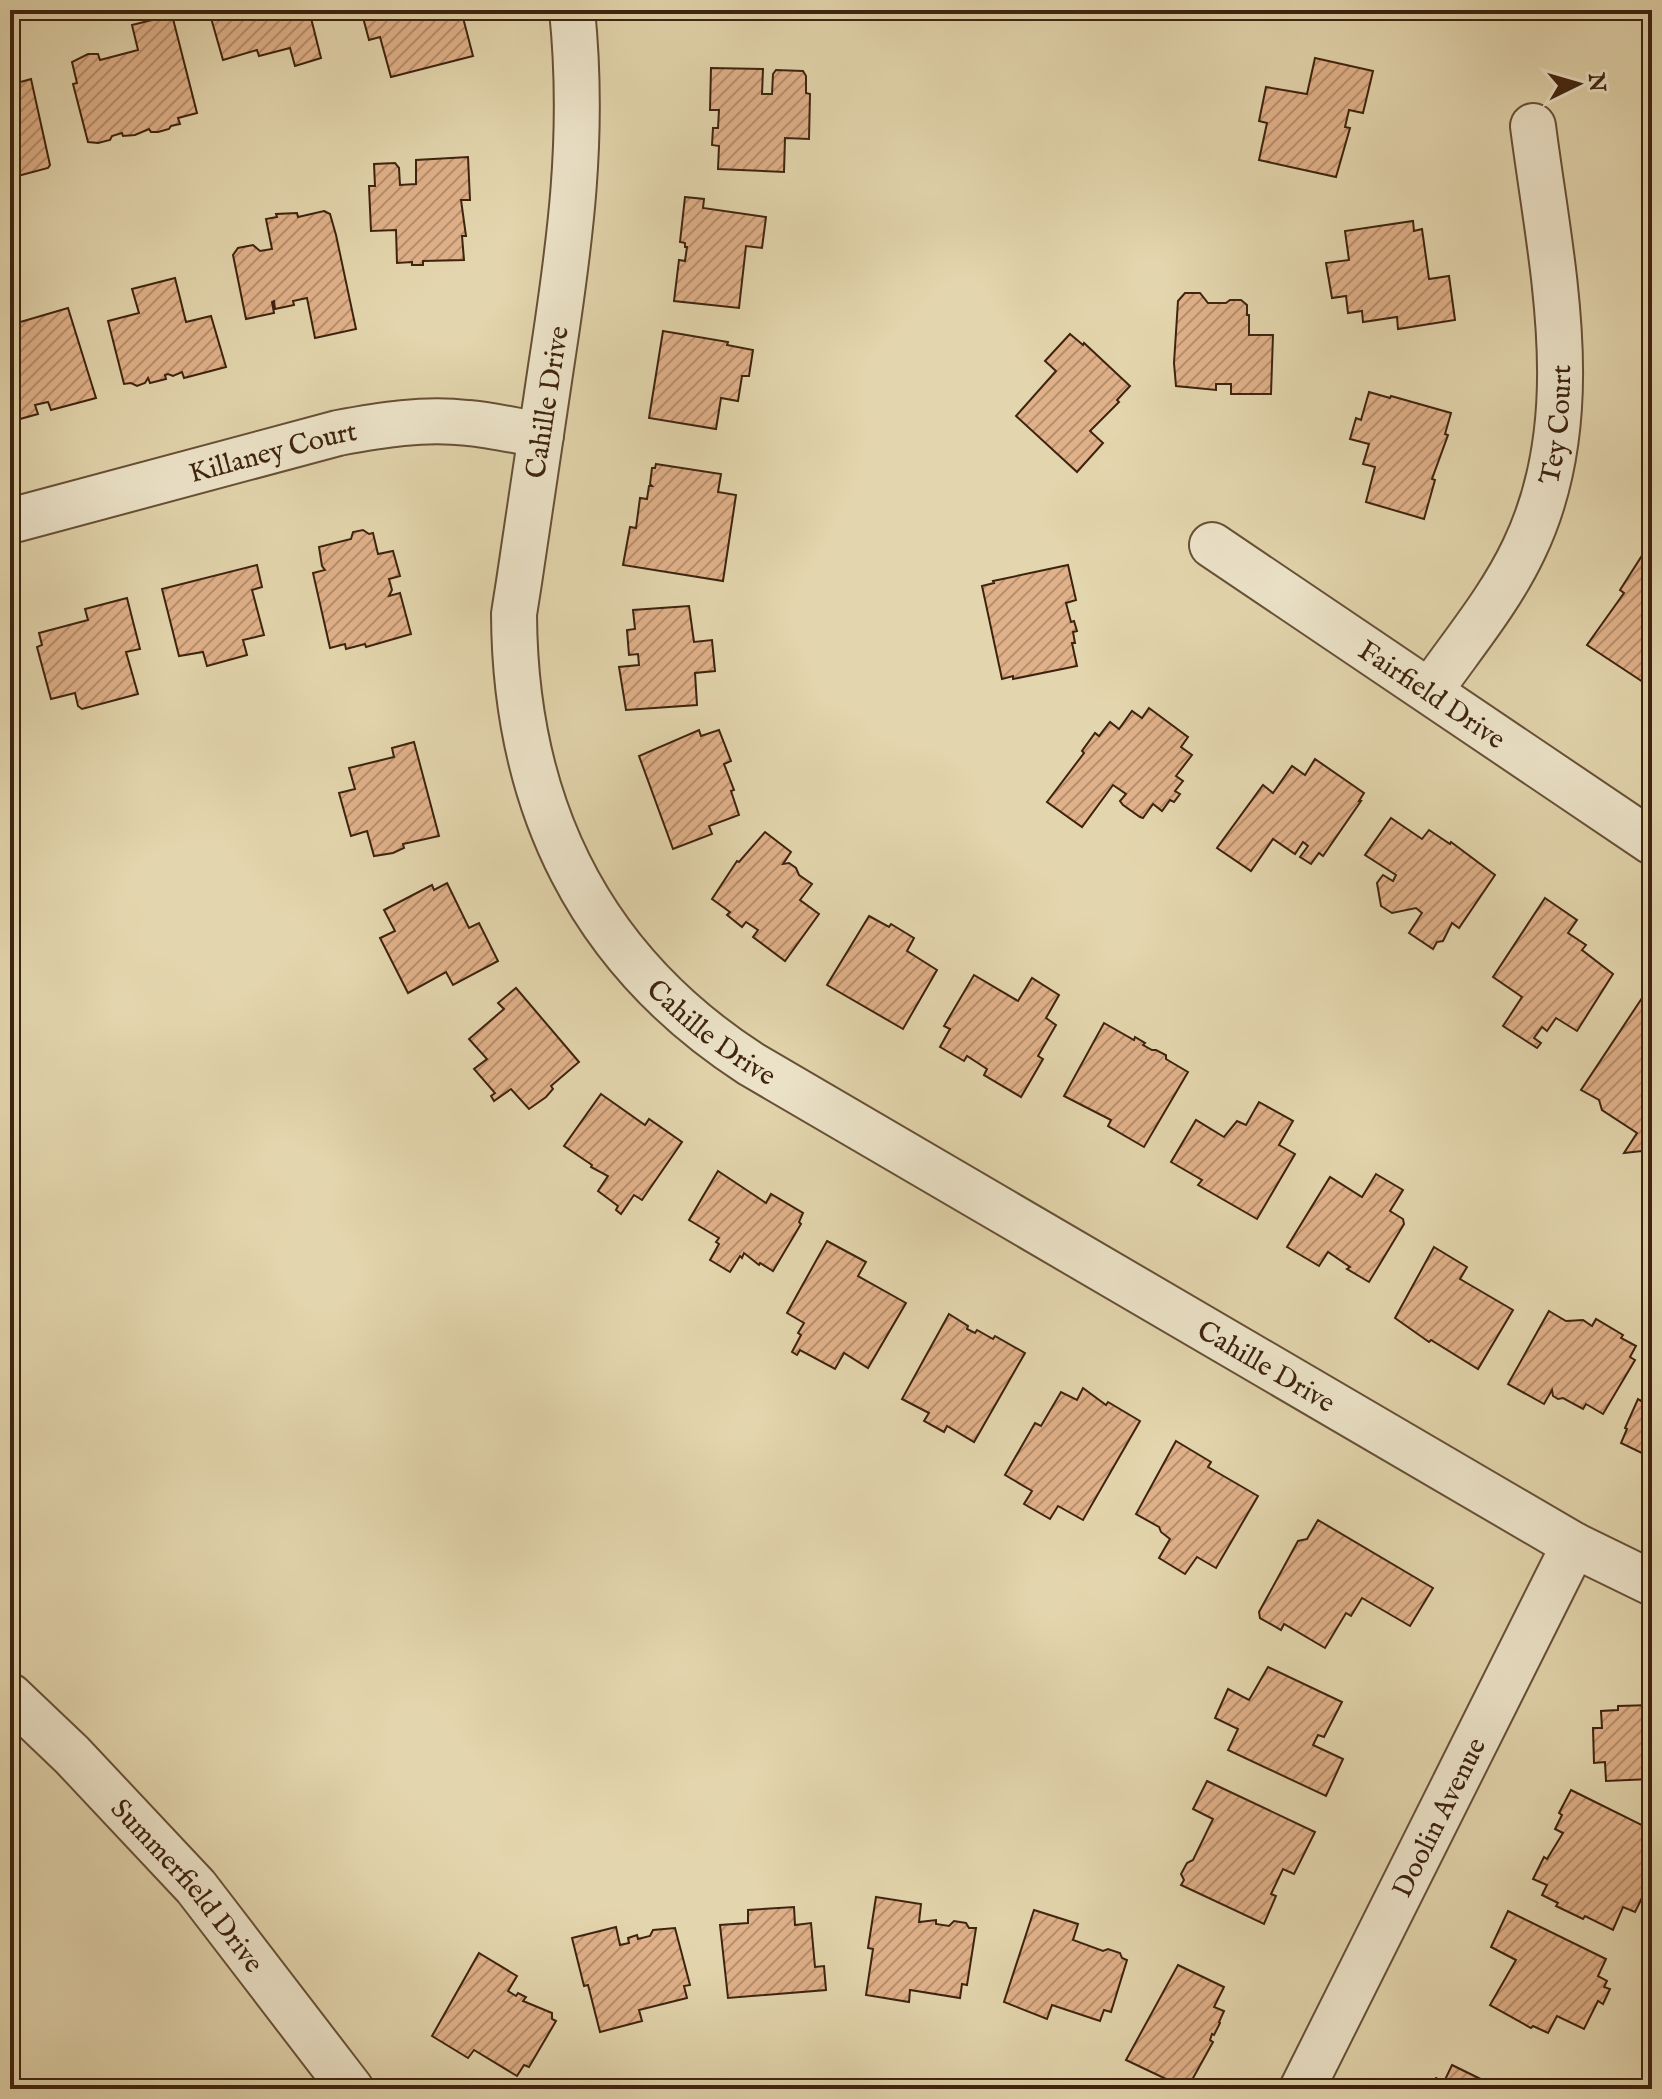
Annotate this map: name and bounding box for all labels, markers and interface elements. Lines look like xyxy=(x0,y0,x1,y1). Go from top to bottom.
north arrow xyxy=(1538,44,1618,124)
text: N xyxy=(1581,71,1611,93)
street label: Cahille Drive xyxy=(519,324,578,481)
street label: Tey Court xyxy=(1533,364,1580,488)
street label: Killaney Court xyxy=(186,415,360,492)
street label: Fairfield Drive xyxy=(1351,634,1512,758)
street label: Cahille Drive xyxy=(638,973,781,1095)
street label: Cahille Drive xyxy=(1190,1314,1341,1422)
street label: Doolin Avenue xyxy=(1386,1732,1495,1904)
street label: Summerfield Drive xyxy=(102,1792,270,1981)

